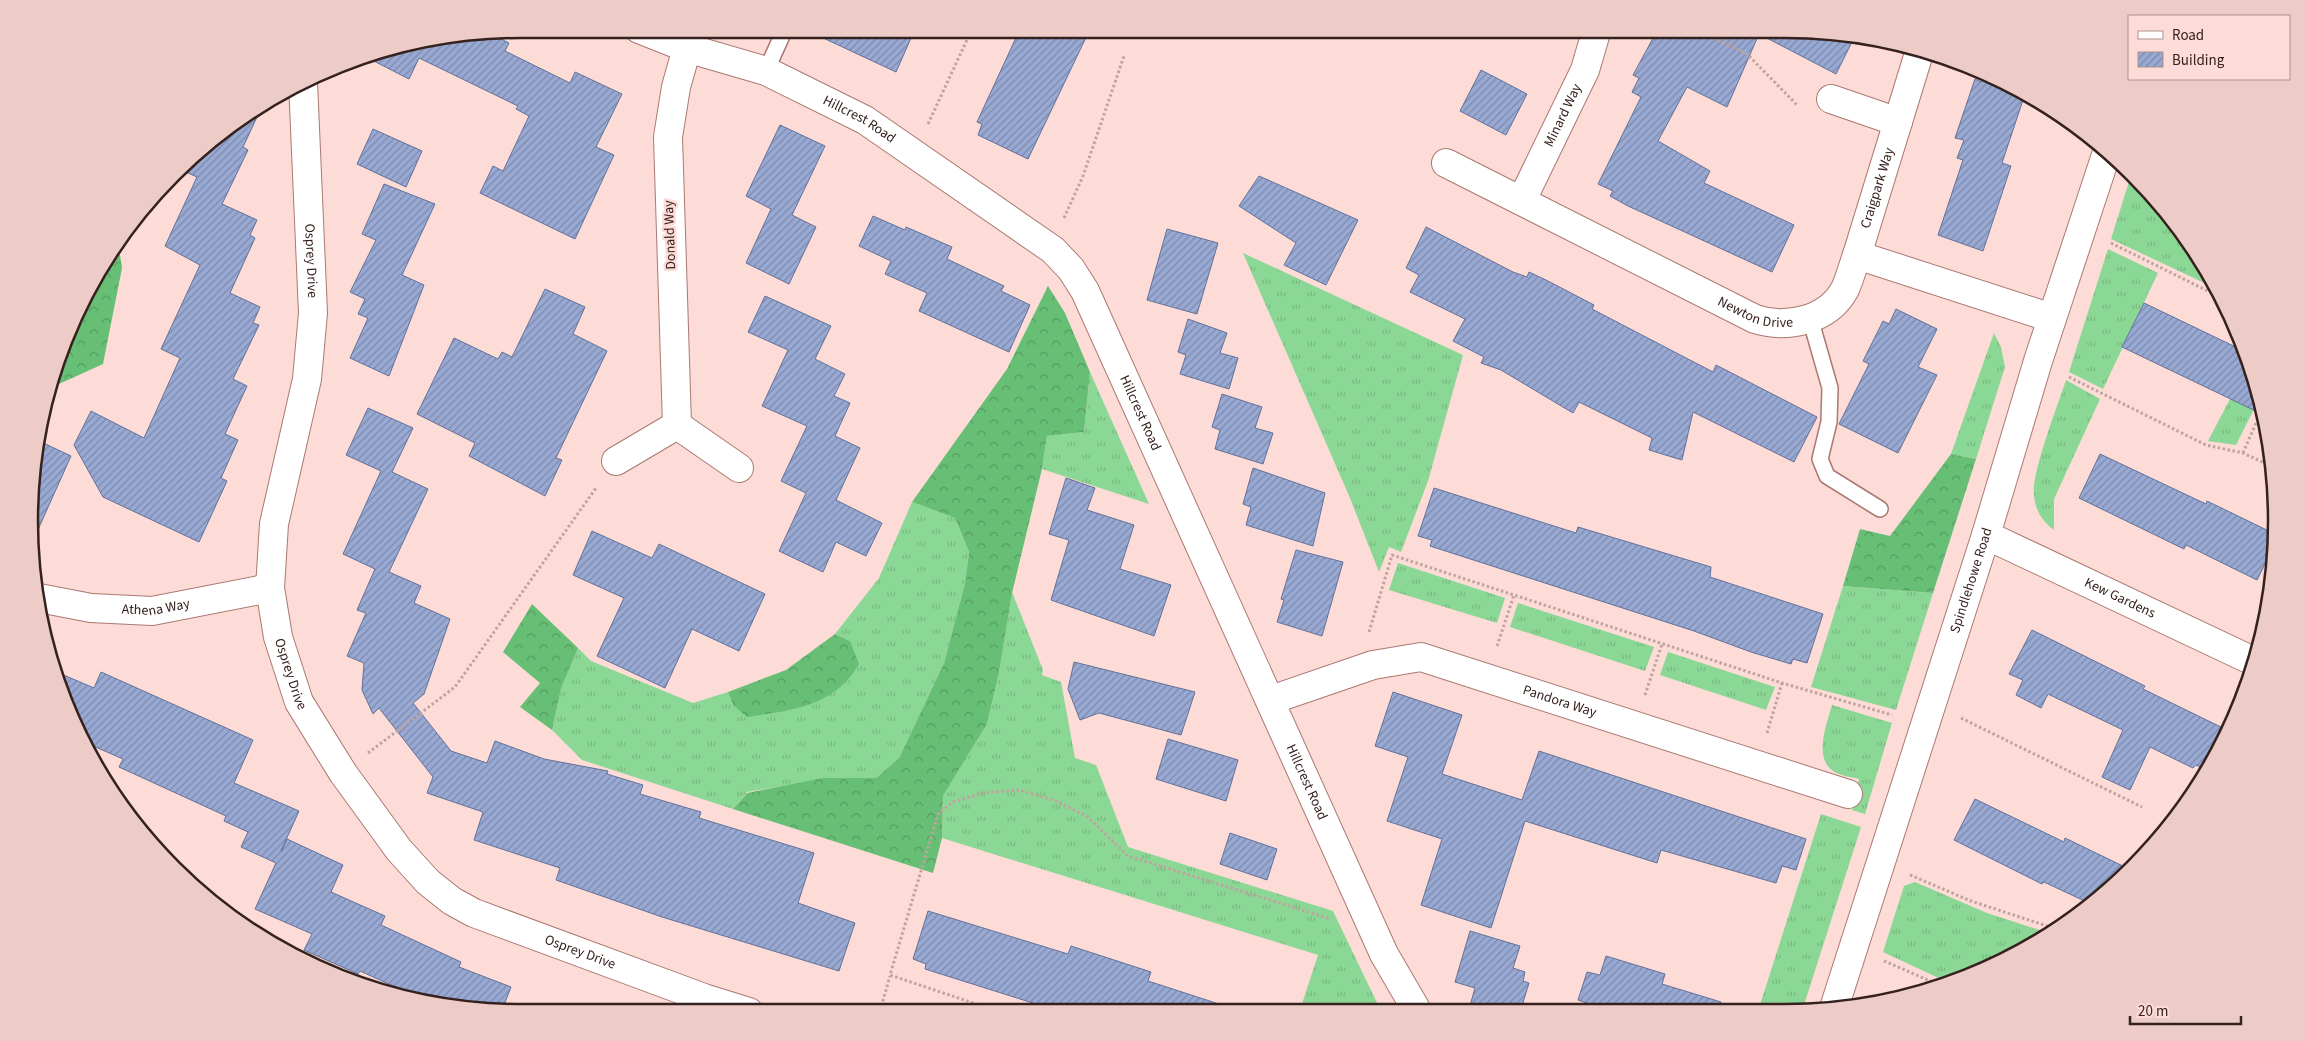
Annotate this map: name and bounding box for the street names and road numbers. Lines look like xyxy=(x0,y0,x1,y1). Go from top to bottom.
street label: Minard Way xyxy=(1539,80,1587,150)
street label: Hillcrest Road xyxy=(819,91,900,148)
street label: Craigpark Way xyxy=(1856,145,1900,231)
street label: Donald Way xyxy=(659,200,681,270)
street label: Osprey Drive xyxy=(299,223,322,299)
street label: Newton Drive xyxy=(1714,292,1794,333)
street label: Hillcrest Road xyxy=(1114,372,1166,454)
street label: Spindlehowe Road xyxy=(1945,525,1998,636)
street label: Kew Gardens xyxy=(2081,573,2159,624)
street label: Athena Way xyxy=(121,594,192,622)
street label: Osprey Drive xyxy=(269,636,312,714)
street label: Pandora Way xyxy=(1520,680,1599,723)
street label: Hillcrest Road xyxy=(1281,741,1332,823)
street label: Osprey Drive xyxy=(542,930,619,975)

